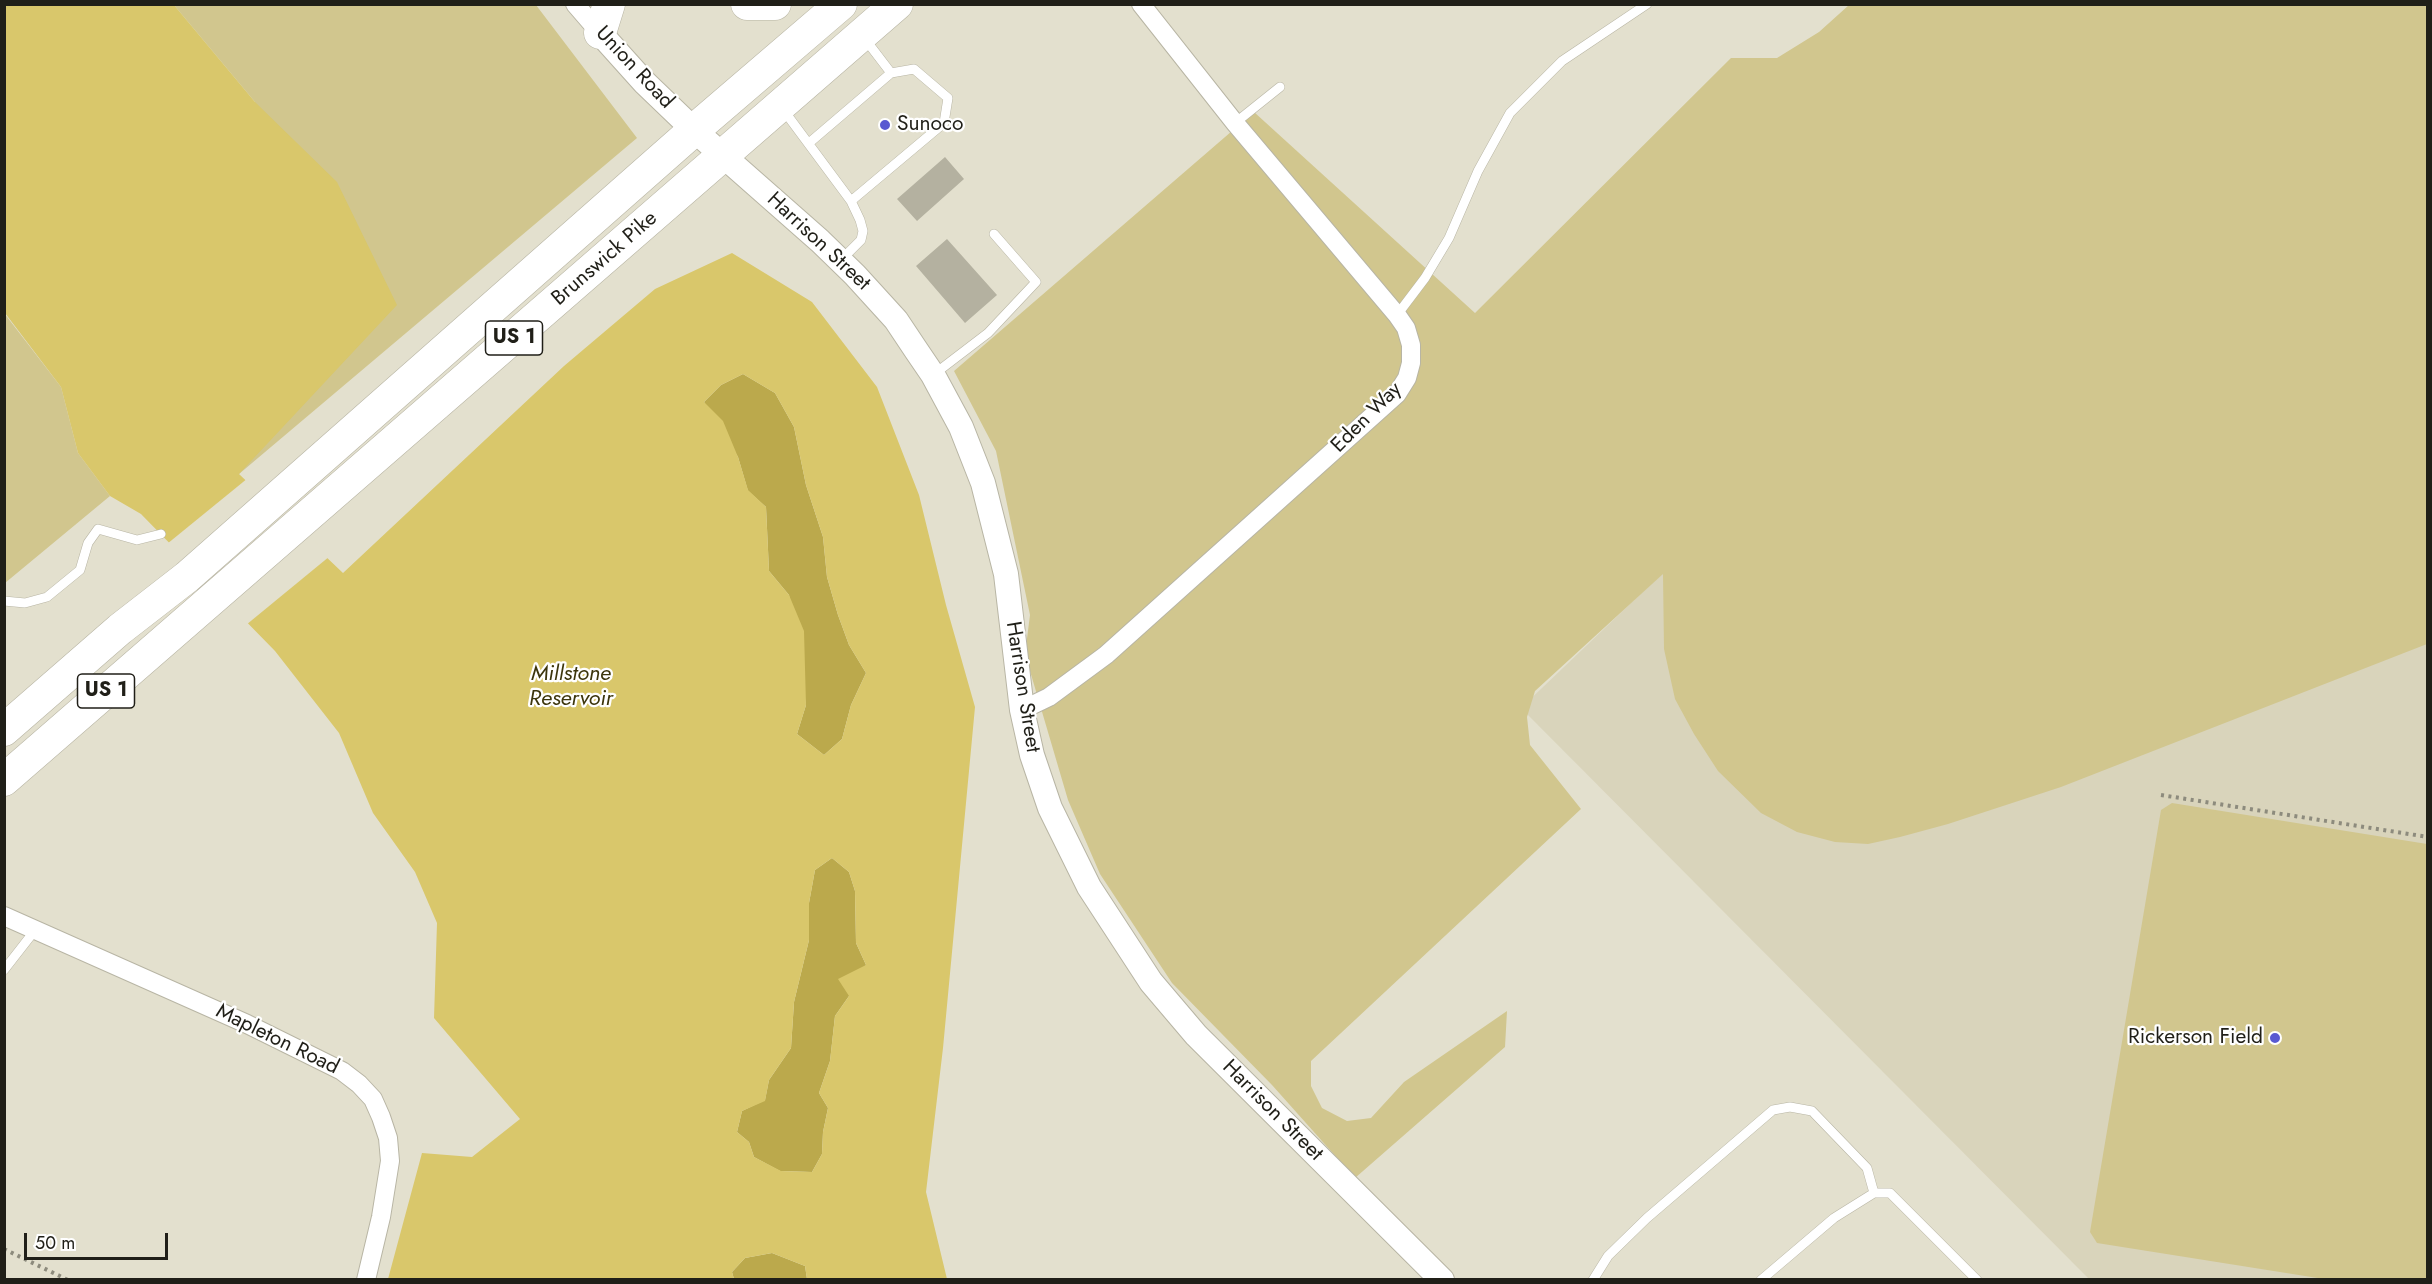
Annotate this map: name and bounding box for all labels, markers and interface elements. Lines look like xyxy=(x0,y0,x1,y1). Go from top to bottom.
street label: Union Road xyxy=(589,21,679,115)
place label: Sunoco xyxy=(897,112,964,138)
marker: Sunoco xyxy=(878,118,892,132)
street label: Harrison Street xyxy=(761,188,875,296)
street label: Brunswick Pike xyxy=(547,206,663,312)
road number: US 1 xyxy=(486,321,542,355)
street label: Eden Way xyxy=(1326,377,1408,459)
street label: Harrison Street xyxy=(999,620,1045,754)
water label: Millstone Reservoir xyxy=(529,662,613,714)
road number: US 1 xyxy=(78,674,134,708)
street label: Mapleton Road xyxy=(211,999,343,1081)
place label: Rickerson Field xyxy=(2128,1025,2263,1051)
marker: Rickerson Field xyxy=(2268,1031,2282,1045)
street label: Harrison Street xyxy=(1216,1055,1328,1167)
scale bar xyxy=(27,1221,171,1259)
text: 50 m xyxy=(35,1230,75,1256)

